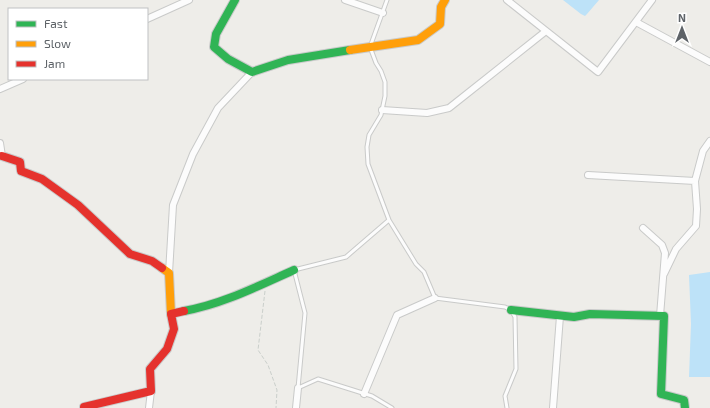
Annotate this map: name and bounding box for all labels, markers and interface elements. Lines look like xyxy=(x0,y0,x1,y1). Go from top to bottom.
legend xyxy=(8,8,148,80)
north arrow xyxy=(662,8,702,48)
text: N xyxy=(678,11,686,24)
text: Fast xyxy=(44,16,68,30)
text: Slow xyxy=(44,36,71,50)
text: Jam xyxy=(44,56,65,70)

